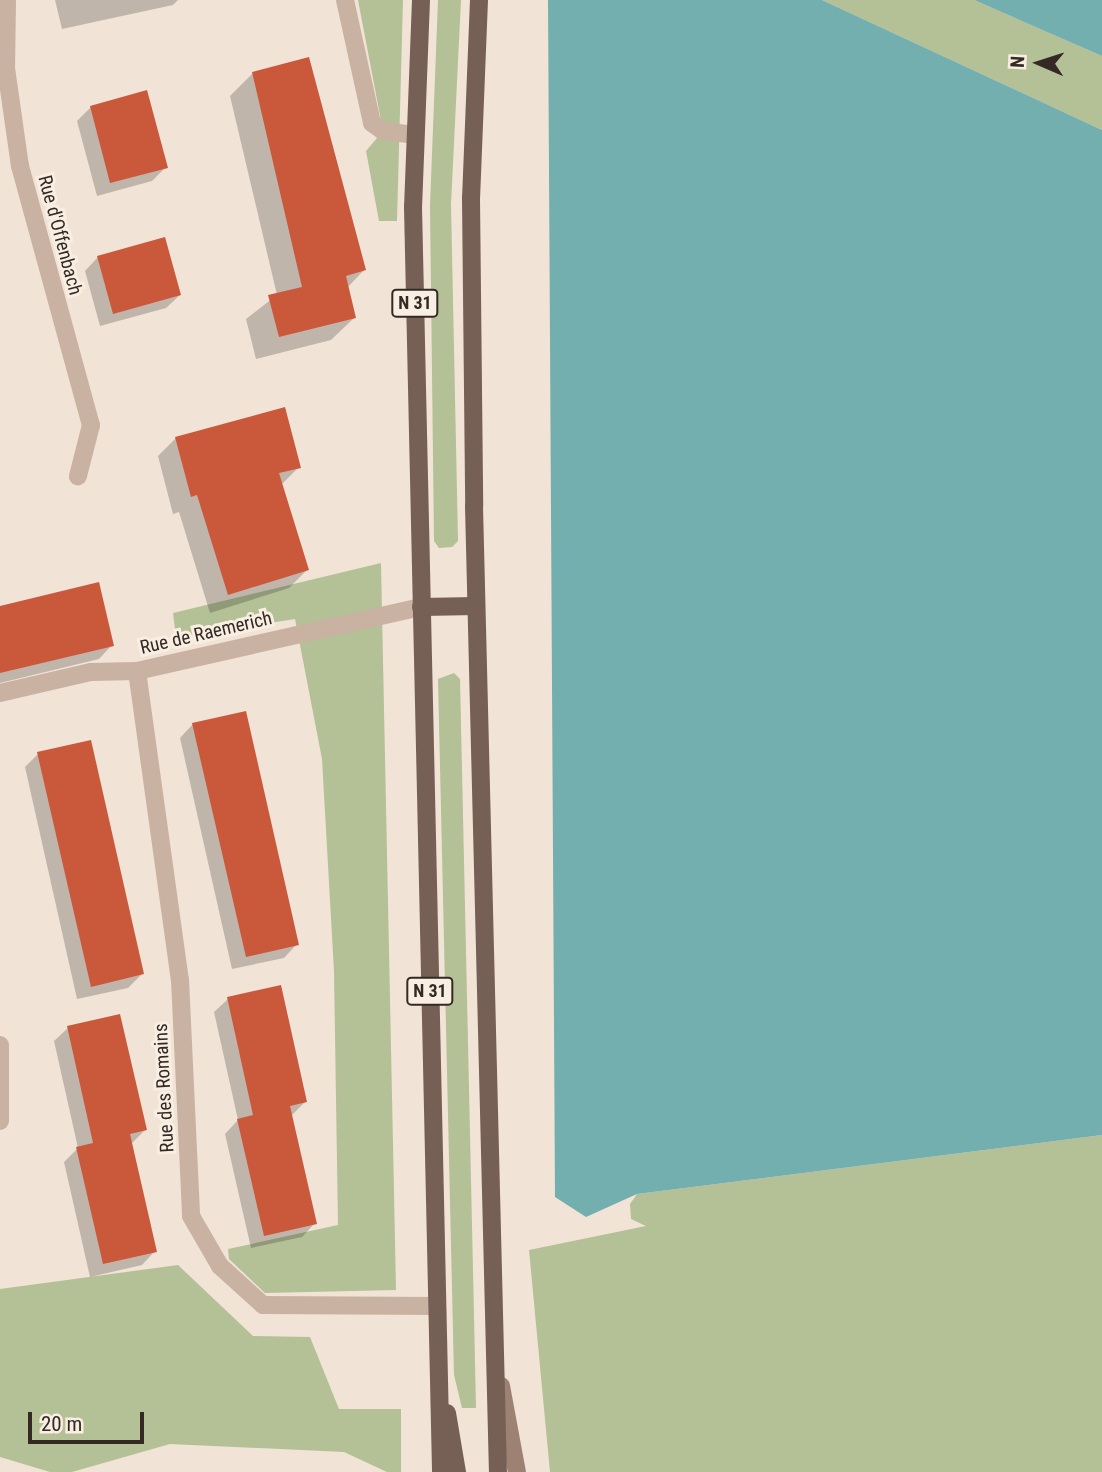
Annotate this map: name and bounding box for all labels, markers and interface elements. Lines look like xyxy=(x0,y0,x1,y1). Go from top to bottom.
north arrow xyxy=(1004,28,1074,98)
text: N xyxy=(1006,55,1029,68)
street label: Rue d'Offenbach xyxy=(33,173,87,297)
road number: N 31 xyxy=(390,288,440,318)
street label: Rue de Raemerich xyxy=(138,607,274,659)
road number: N 31 xyxy=(406,976,454,1006)
street label: Rue des Romains xyxy=(149,1023,179,1153)
scale bar xyxy=(32,1398,147,1442)
text: 20 m xyxy=(41,1412,82,1436)

